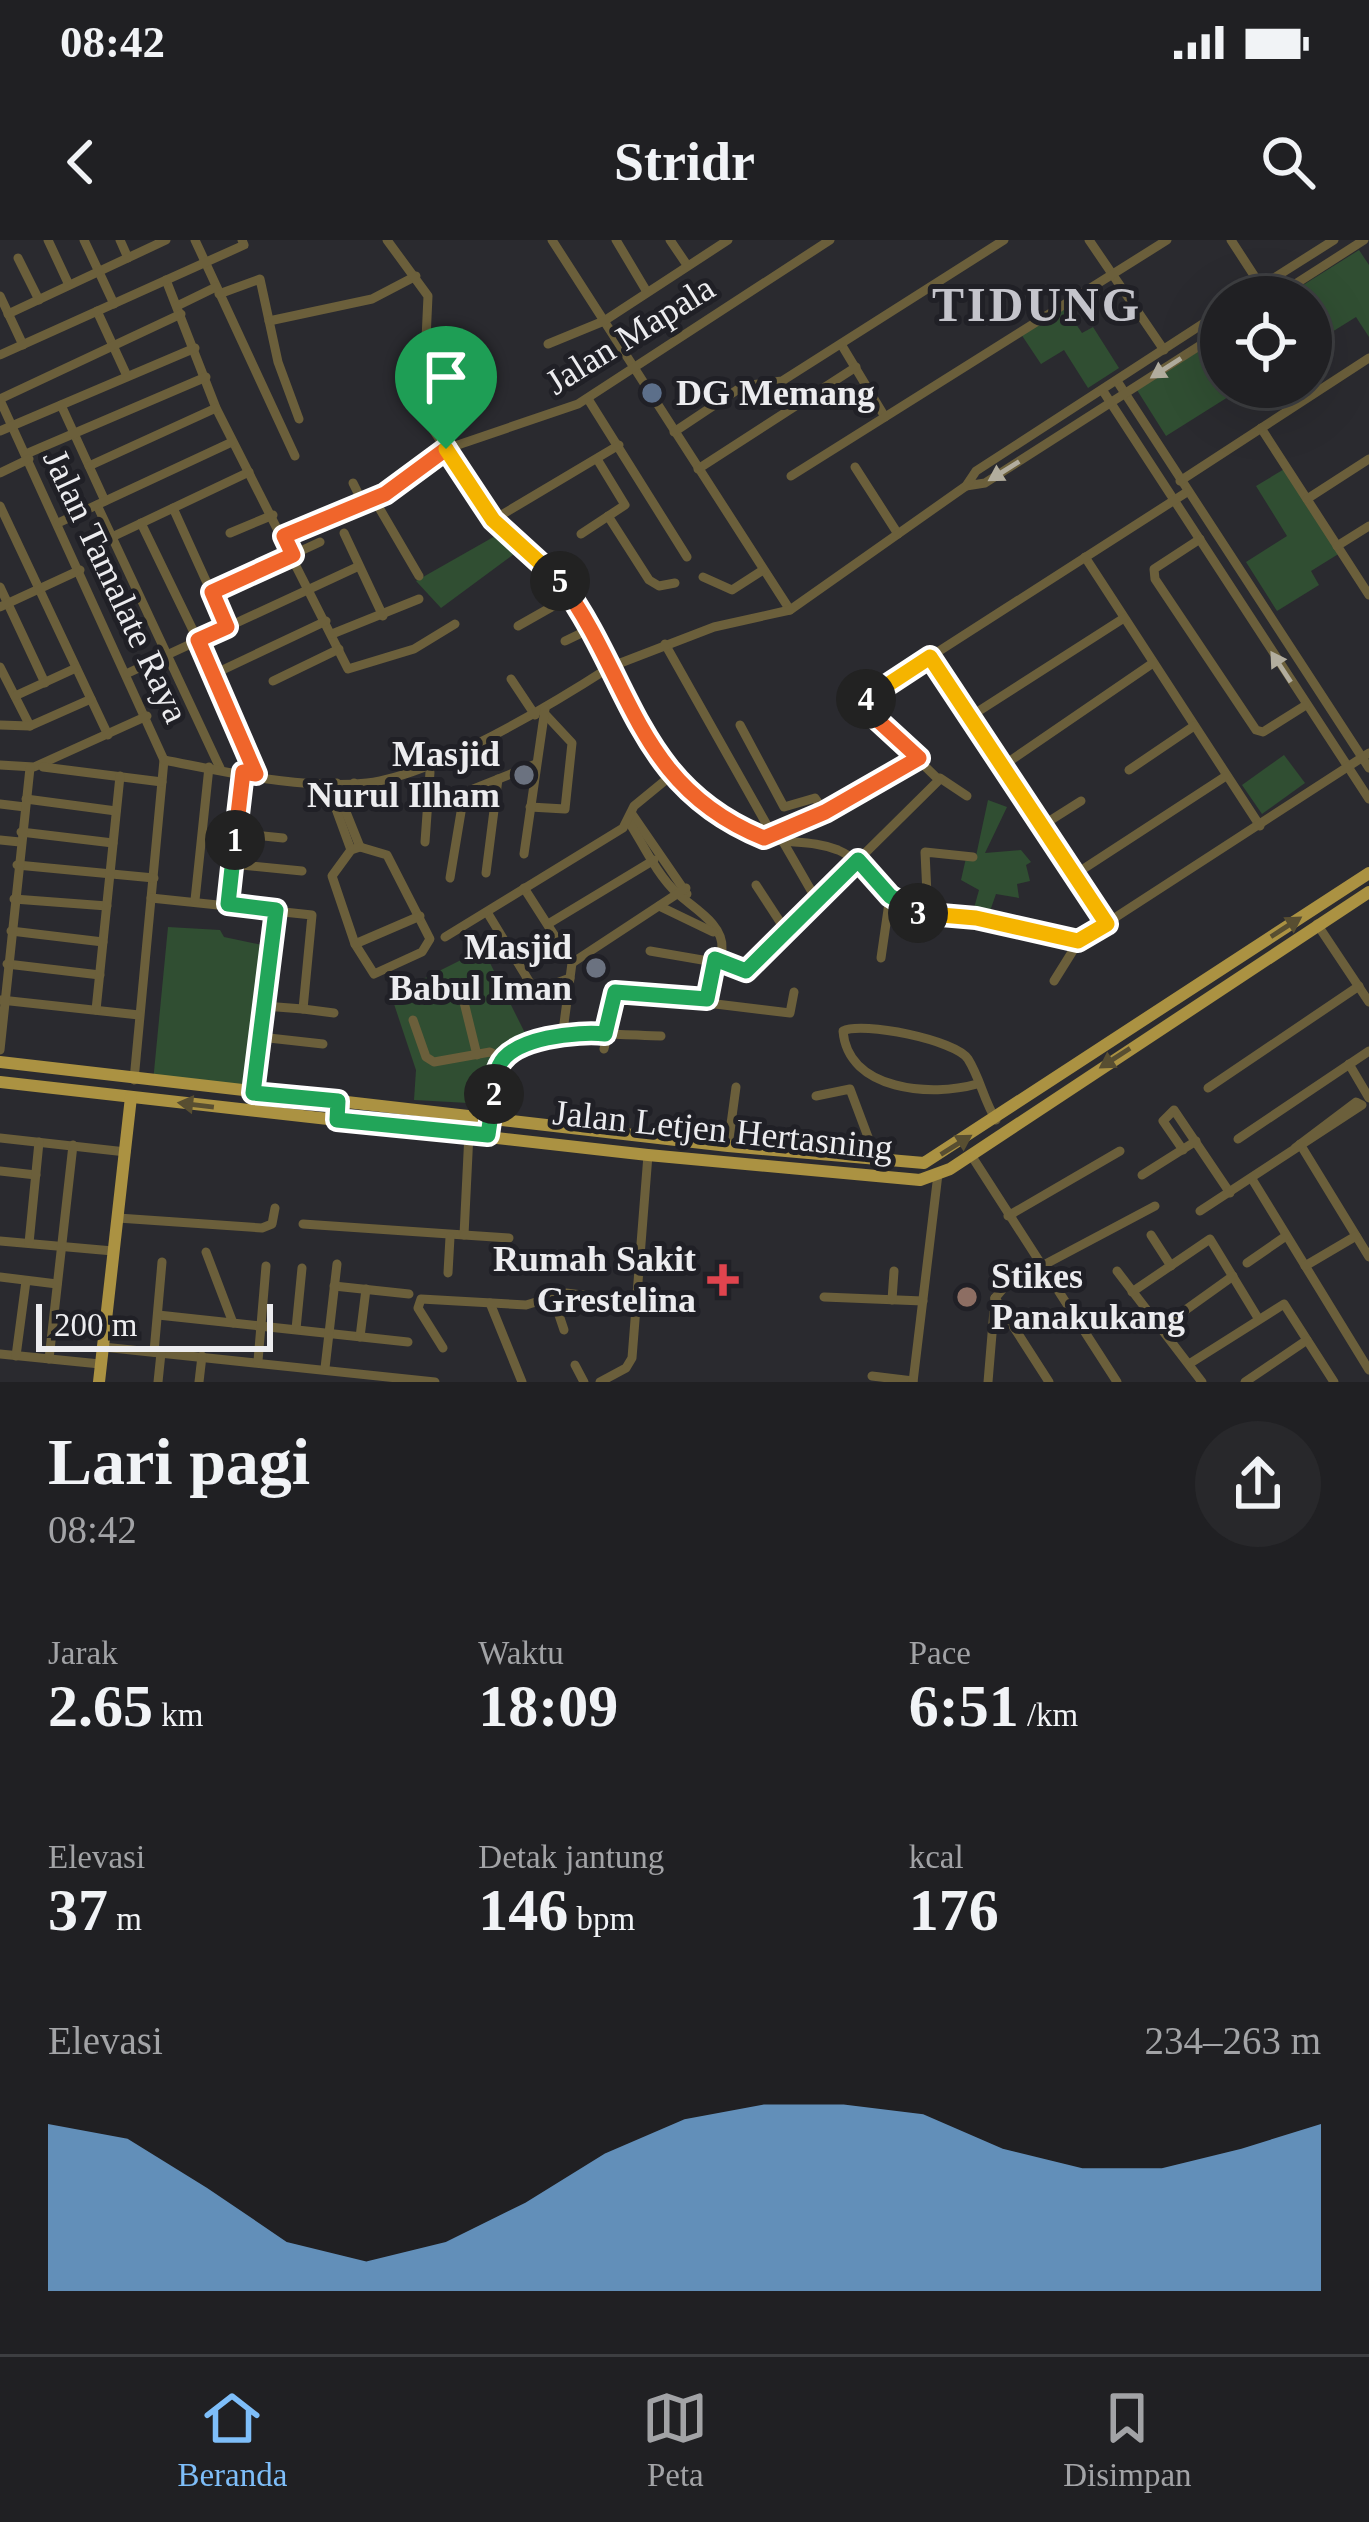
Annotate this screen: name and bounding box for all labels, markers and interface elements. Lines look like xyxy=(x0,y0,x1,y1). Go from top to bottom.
text: 08:42 xyxy=(60,17,165,67)
icon: back xyxy=(48,129,114,195)
icon: search xyxy=(1255,129,1321,195)
text: Stridr xyxy=(614,132,755,192)
street label: Jalan Mapala xyxy=(538,267,722,403)
map controls xyxy=(1200,276,1332,408)
button: locate xyxy=(1200,276,1332,408)
district label: TIDUNG xyxy=(932,278,1142,331)
pin xyxy=(395,326,497,449)
icon: arrive xyxy=(413,344,479,410)
one-way arrow xyxy=(1149,356,1182,378)
place label: DG Memang xyxy=(676,373,875,413)
marker: DG Memang xyxy=(639,380,665,406)
street label: Jalan Tamalate Raya xyxy=(35,443,197,729)
one-way arrow xyxy=(987,460,1021,481)
pin: 5 xyxy=(530,551,590,611)
text: 5 xyxy=(552,563,568,599)
one-way arrow xyxy=(1271,650,1293,683)
pin: 4 xyxy=(836,669,896,729)
text: 4 xyxy=(858,681,874,717)
place label: Masjid Nurul Ilham xyxy=(307,734,500,815)
marker: Masjid Nurul Ilham xyxy=(511,762,537,788)
pin: 1 xyxy=(205,810,265,870)
text: 1 xyxy=(227,822,243,858)
pin: 3 xyxy=(888,883,948,943)
text: 3 xyxy=(910,895,926,931)
one-way arrow xyxy=(1270,916,1302,938)
place label: Masjid Babul Iman xyxy=(389,927,572,1008)
marker: Masjid Babul Iman xyxy=(583,955,609,981)
one-way arrow xyxy=(1098,1047,1131,1069)
pin: 2 xyxy=(464,1064,524,1124)
text: 2 xyxy=(486,1076,502,1112)
street label: Jalan Letjen Hertasning xyxy=(551,1092,895,1168)
one-way arrow xyxy=(177,1095,214,1114)
one-way arrow xyxy=(940,1135,972,1157)
place label: Rumah Sakit Grestelina xyxy=(493,1239,696,1320)
place label: Stikes Panakukang xyxy=(991,1256,1185,1337)
marker: Rumah Sakit Grestelina xyxy=(707,1264,739,1296)
marker: Stikes Panakukang xyxy=(954,1284,980,1310)
scale bar xyxy=(36,1298,273,1351)
text: 200 m xyxy=(54,1307,137,1343)
button: share xyxy=(1195,1421,1321,1547)
text: Lari pagi xyxy=(48,1425,310,1498)
text: 08:42 xyxy=(48,1508,137,1551)
text: Jarak xyxy=(48,1635,118,1671)
text: Waktu xyxy=(478,1635,564,1671)
text: Pace xyxy=(909,1635,971,1671)
text: 2.65 xyxy=(48,1673,153,1739)
text: 18:09 xyxy=(478,1673,618,1739)
text: 6:51 xyxy=(909,1673,1019,1739)
text: km xyxy=(153,1697,203,1733)
text: /km xyxy=(1019,1697,1078,1733)
text: Elevasi xyxy=(48,1839,145,1875)
text: Detak jantung xyxy=(478,1839,664,1875)
text: kcal xyxy=(909,1839,964,1875)
text: 37 xyxy=(48,1877,108,1943)
text: 146 xyxy=(478,1877,568,1943)
text: 176 xyxy=(909,1877,999,1943)
text: m xyxy=(108,1901,142,1937)
text: bpm xyxy=(568,1901,635,1937)
text: Elevasi xyxy=(48,2019,163,2062)
text: 234–263 m xyxy=(1144,2019,1321,2062)
tab: Beranda xyxy=(177,2385,287,2494)
tab: Peta xyxy=(642,2385,708,2494)
tab: Disimpan xyxy=(1063,2385,1192,2494)

